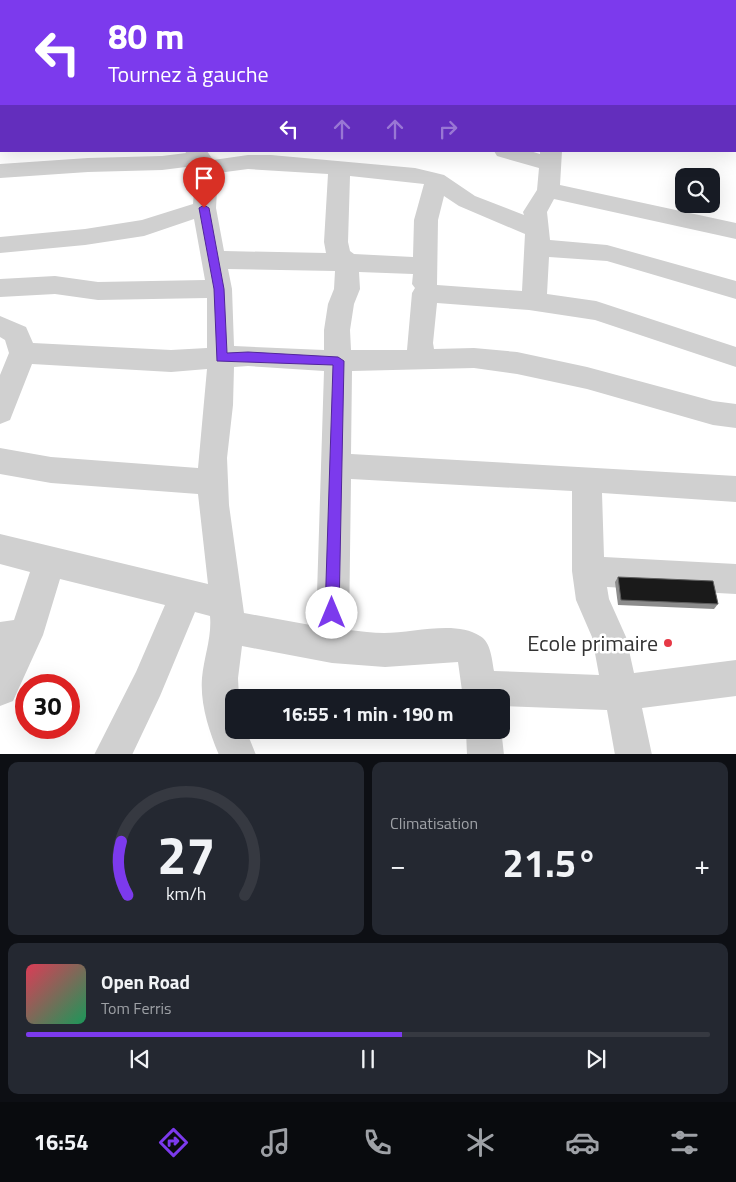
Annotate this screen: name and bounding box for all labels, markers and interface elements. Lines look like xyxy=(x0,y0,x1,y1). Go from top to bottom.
text: 80 m xyxy=(108,9,184,63)
icon: left xyxy=(25,20,90,85)
text: Tournez à gauche xyxy=(108,57,269,91)
icon: left xyxy=(275,115,303,143)
icon: ahead xyxy=(328,115,356,143)
icon: ahead xyxy=(381,115,409,143)
icon: right xyxy=(434,115,462,143)
pin xyxy=(183,157,225,208)
icon: arrive xyxy=(190,164,218,192)
map controls xyxy=(675,168,720,213)
button: search xyxy=(675,168,720,213)
position arrow xyxy=(305,586,357,638)
place label: Ecole primaire xyxy=(527,626,658,660)
marker: Ecole primaire xyxy=(662,637,674,649)
speed limit sign: 30 xyxy=(15,674,80,739)
text: 16:55 · 1 min · 190 m xyxy=(281,699,454,728)
text: Climatisation xyxy=(390,811,478,835)
text: 27 xyxy=(157,815,215,894)
text: 21.5° xyxy=(503,834,597,892)
text: − xyxy=(390,843,406,886)
text: + xyxy=(694,843,710,886)
text: km/h xyxy=(166,880,206,907)
text: Open Road xyxy=(101,967,190,996)
text: Tom Ferris xyxy=(101,996,172,1020)
icon: previous xyxy=(126,1045,154,1073)
icon: pause xyxy=(354,1045,382,1073)
icon: next xyxy=(582,1045,610,1073)
text: 16:54 xyxy=(34,1125,89,1159)
icon: directions xyxy=(156,1125,191,1160)
icon: music xyxy=(258,1125,293,1160)
icon: phone xyxy=(360,1125,395,1160)
icon: climate xyxy=(463,1125,498,1160)
icon: car xyxy=(565,1125,600,1160)
icon: filters xyxy=(667,1125,702,1160)

